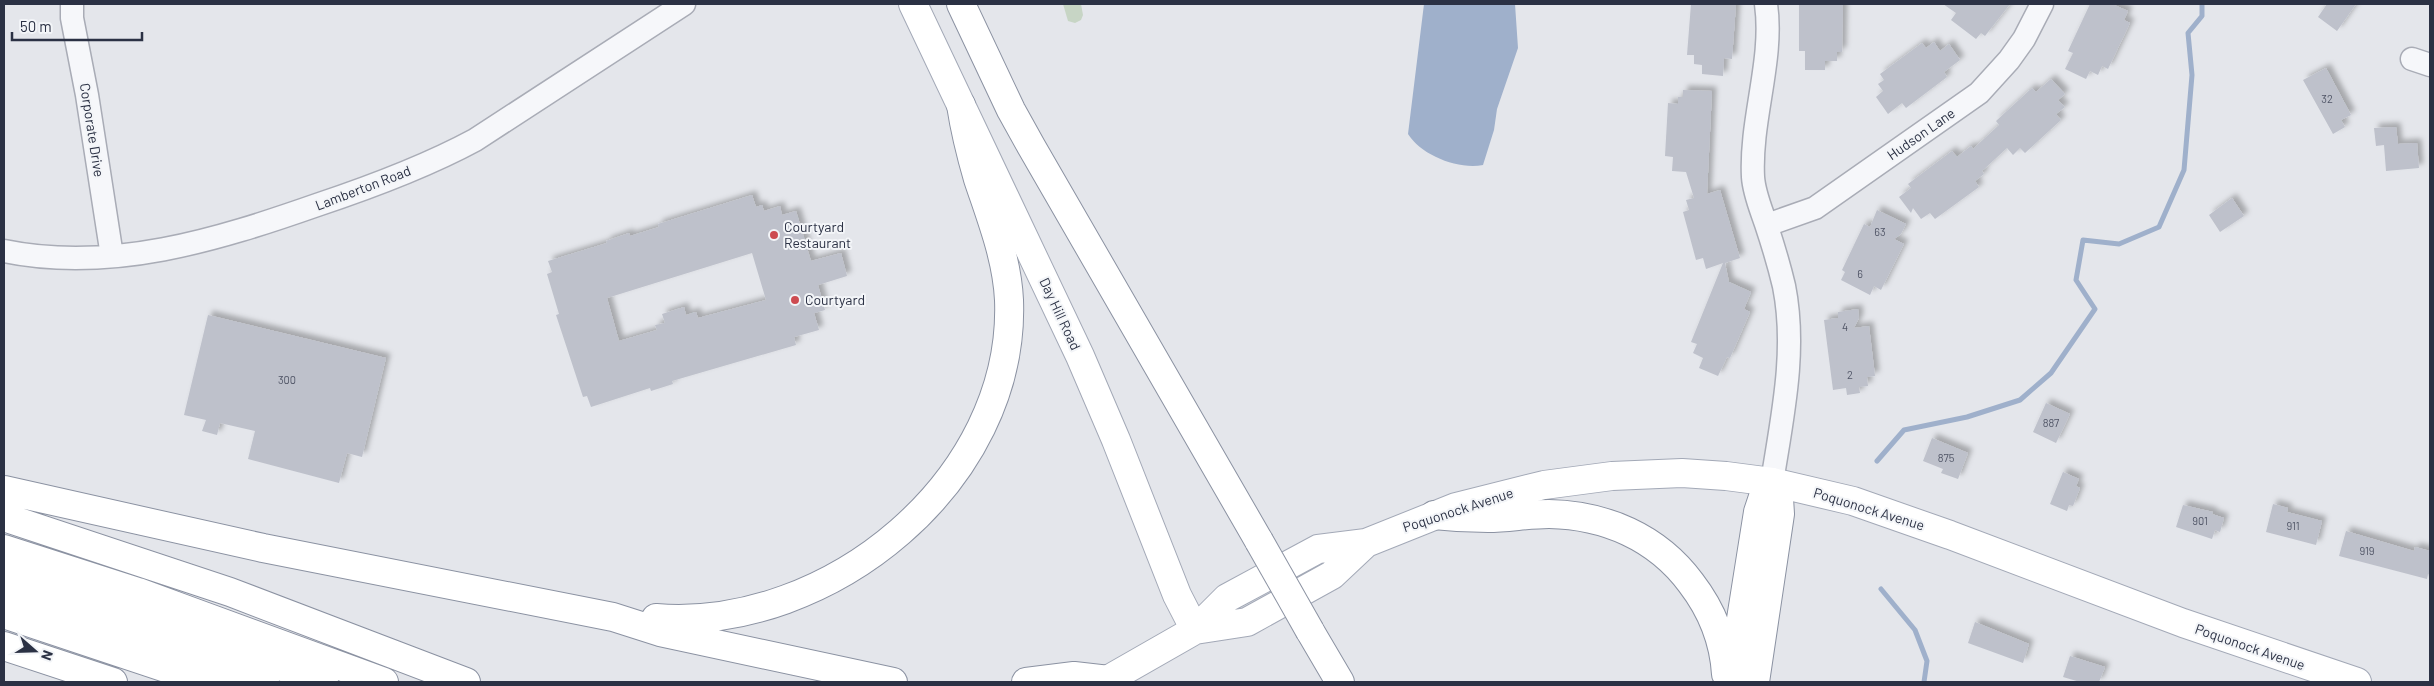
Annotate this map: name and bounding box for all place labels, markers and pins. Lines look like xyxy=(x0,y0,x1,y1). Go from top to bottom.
place label: Courtyard Restaurant xyxy=(784,218,851,251)
marker: Courtyard Restaurant xyxy=(768,229,780,241)
place label: Courtyard xyxy=(805,291,865,308)
marker: Courtyard xyxy=(789,294,801,306)

